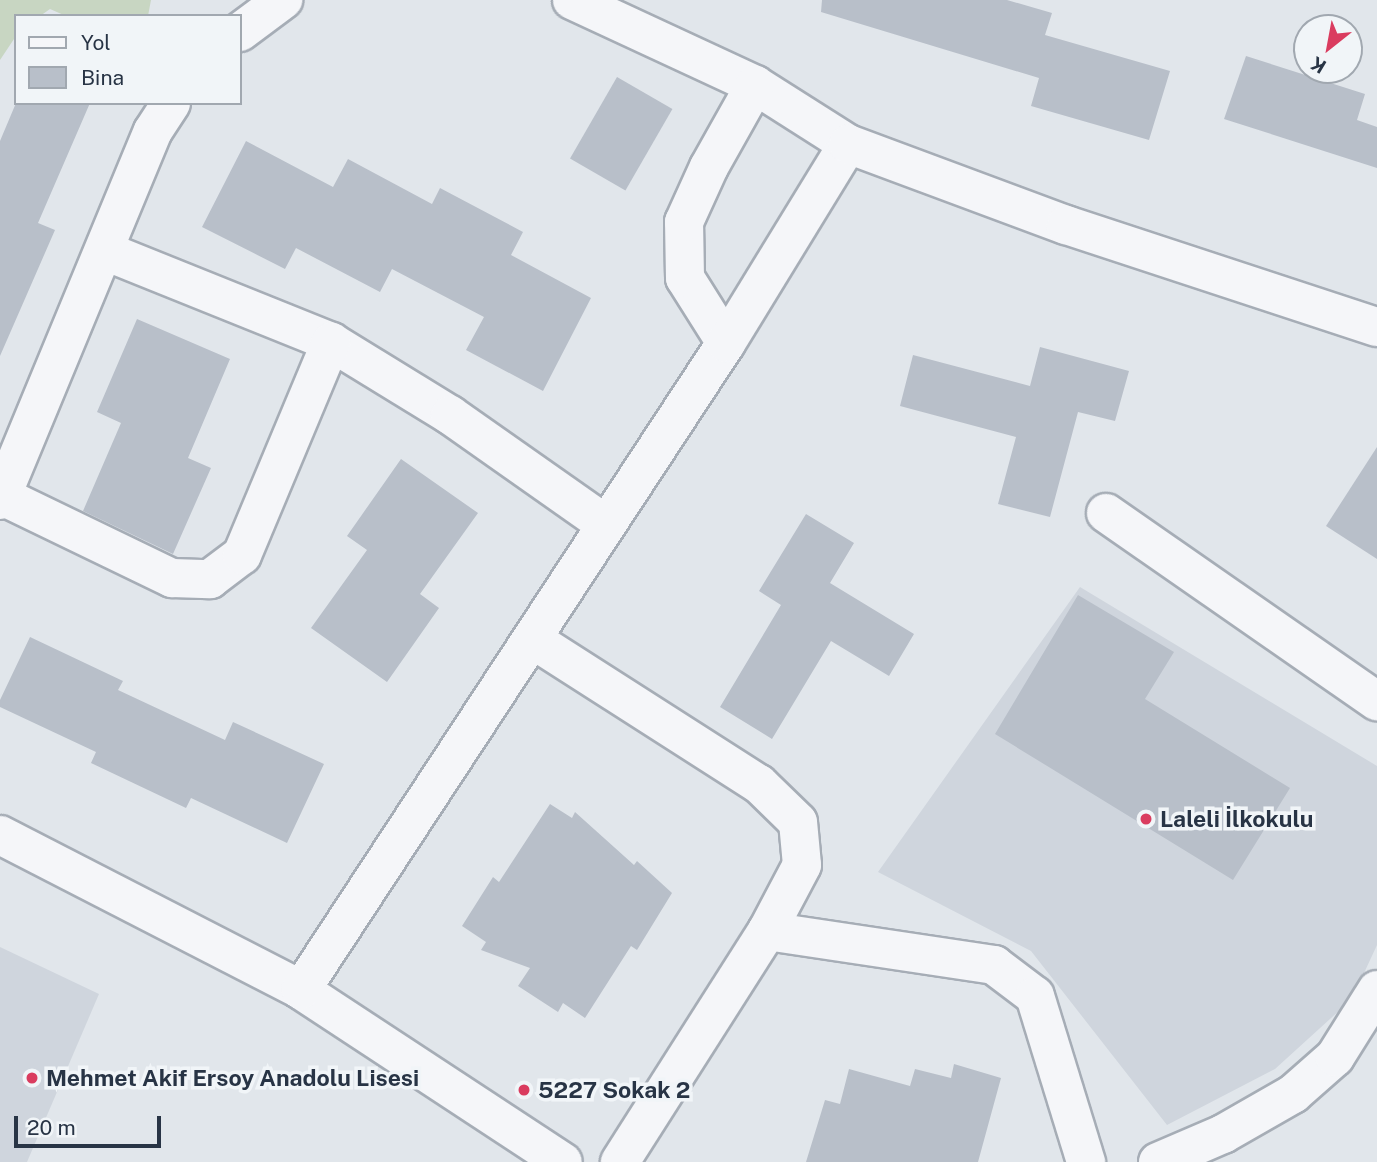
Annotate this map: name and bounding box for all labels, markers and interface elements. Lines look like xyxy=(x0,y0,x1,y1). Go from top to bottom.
legend xyxy=(14,14,242,105)
north arrow xyxy=(1293,14,1363,84)
text: Yol xyxy=(81,30,111,55)
text: K xyxy=(1307,52,1330,78)
text: Bina xyxy=(81,65,124,90)
place label: Laleli İlkokulu xyxy=(1160,805,1313,833)
marker: Laleli İlkokulu xyxy=(1138,811,1154,827)
place label: Mehmet Akif Ersoy Anadolu Lisesi xyxy=(46,1064,419,1092)
marker: Mehmet Akif Ersoy Anadolu Lisesi xyxy=(24,1070,40,1086)
place label: 5227 Sokak 2 xyxy=(538,1076,690,1104)
marker: 5227 Sokak 2 xyxy=(516,1082,532,1098)
scale bar xyxy=(18,1102,164,1146)
text: 20 m xyxy=(27,1115,76,1140)

